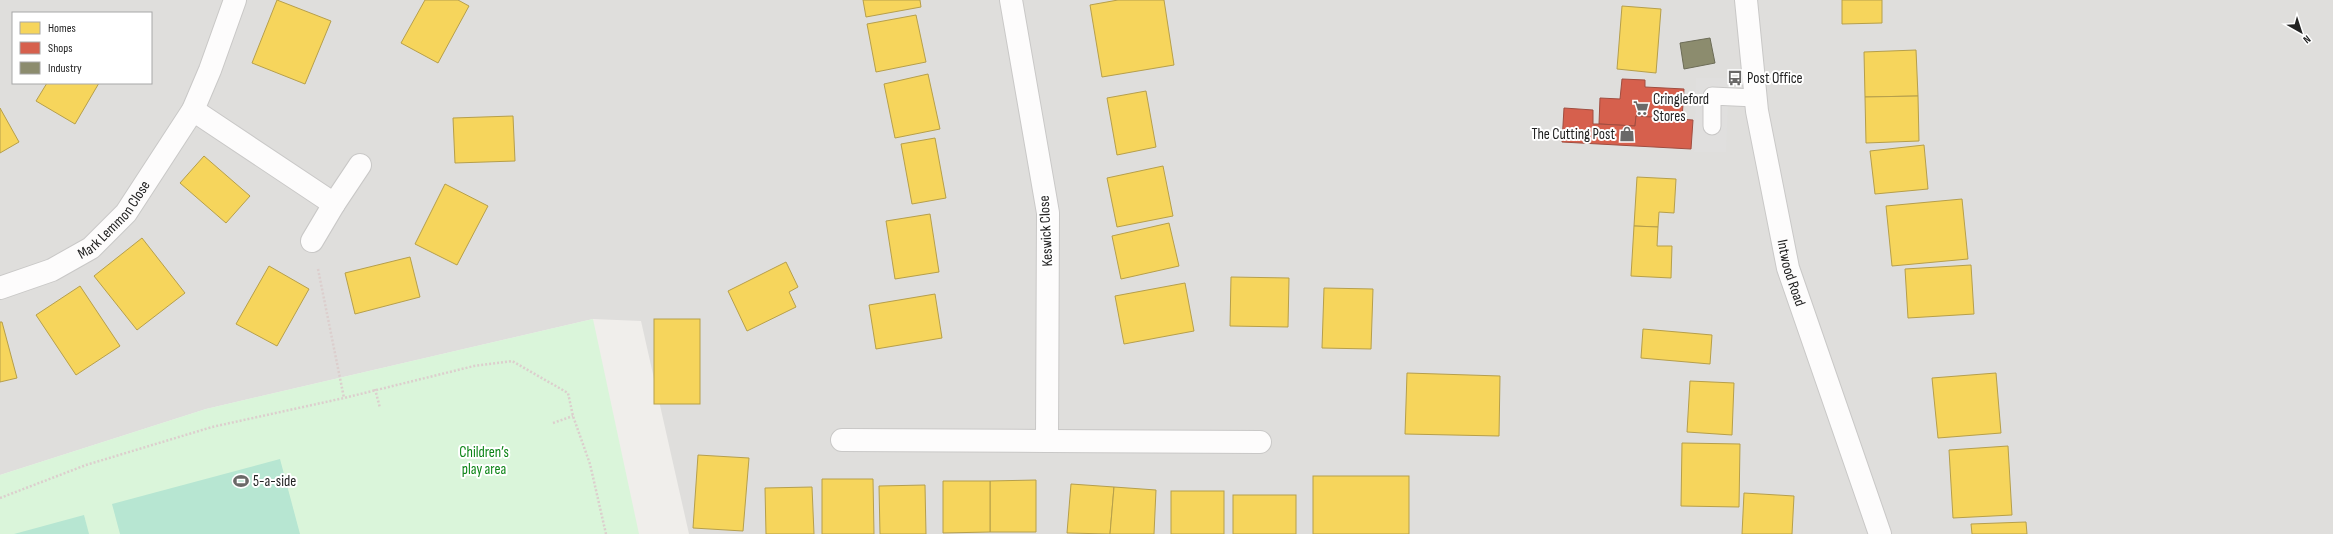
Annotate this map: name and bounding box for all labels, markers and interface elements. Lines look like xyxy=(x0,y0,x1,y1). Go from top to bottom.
legend xyxy=(12,12,152,84)
north arrow xyxy=(2281,12,2321,52)
text: Homes xyxy=(48,21,76,36)
text: N xyxy=(2301,32,2313,46)
text: Shops xyxy=(48,41,73,56)
text: Industry xyxy=(48,61,82,76)
bus stop icon: Post Office xyxy=(1726,69,1744,87)
place label: Post Office xyxy=(1747,69,1803,88)
place label: Cringleford Stores xyxy=(1653,90,1709,126)
supermarket icon: Cringleford Stores xyxy=(1632,99,1650,117)
place label: The Cutting Post xyxy=(1531,125,1615,144)
shop icon: The Cutting Post xyxy=(1618,125,1636,143)
street label: Mark Lemmon Close xyxy=(74,177,154,263)
street label: Keswick Close xyxy=(1035,195,1057,267)
street label: Intwood Road xyxy=(1773,238,1810,309)
park label: Children’s play area xyxy=(459,443,509,479)
sports icon: 5-a-side xyxy=(232,472,250,490)
place label: 5-a-side xyxy=(253,472,296,491)

